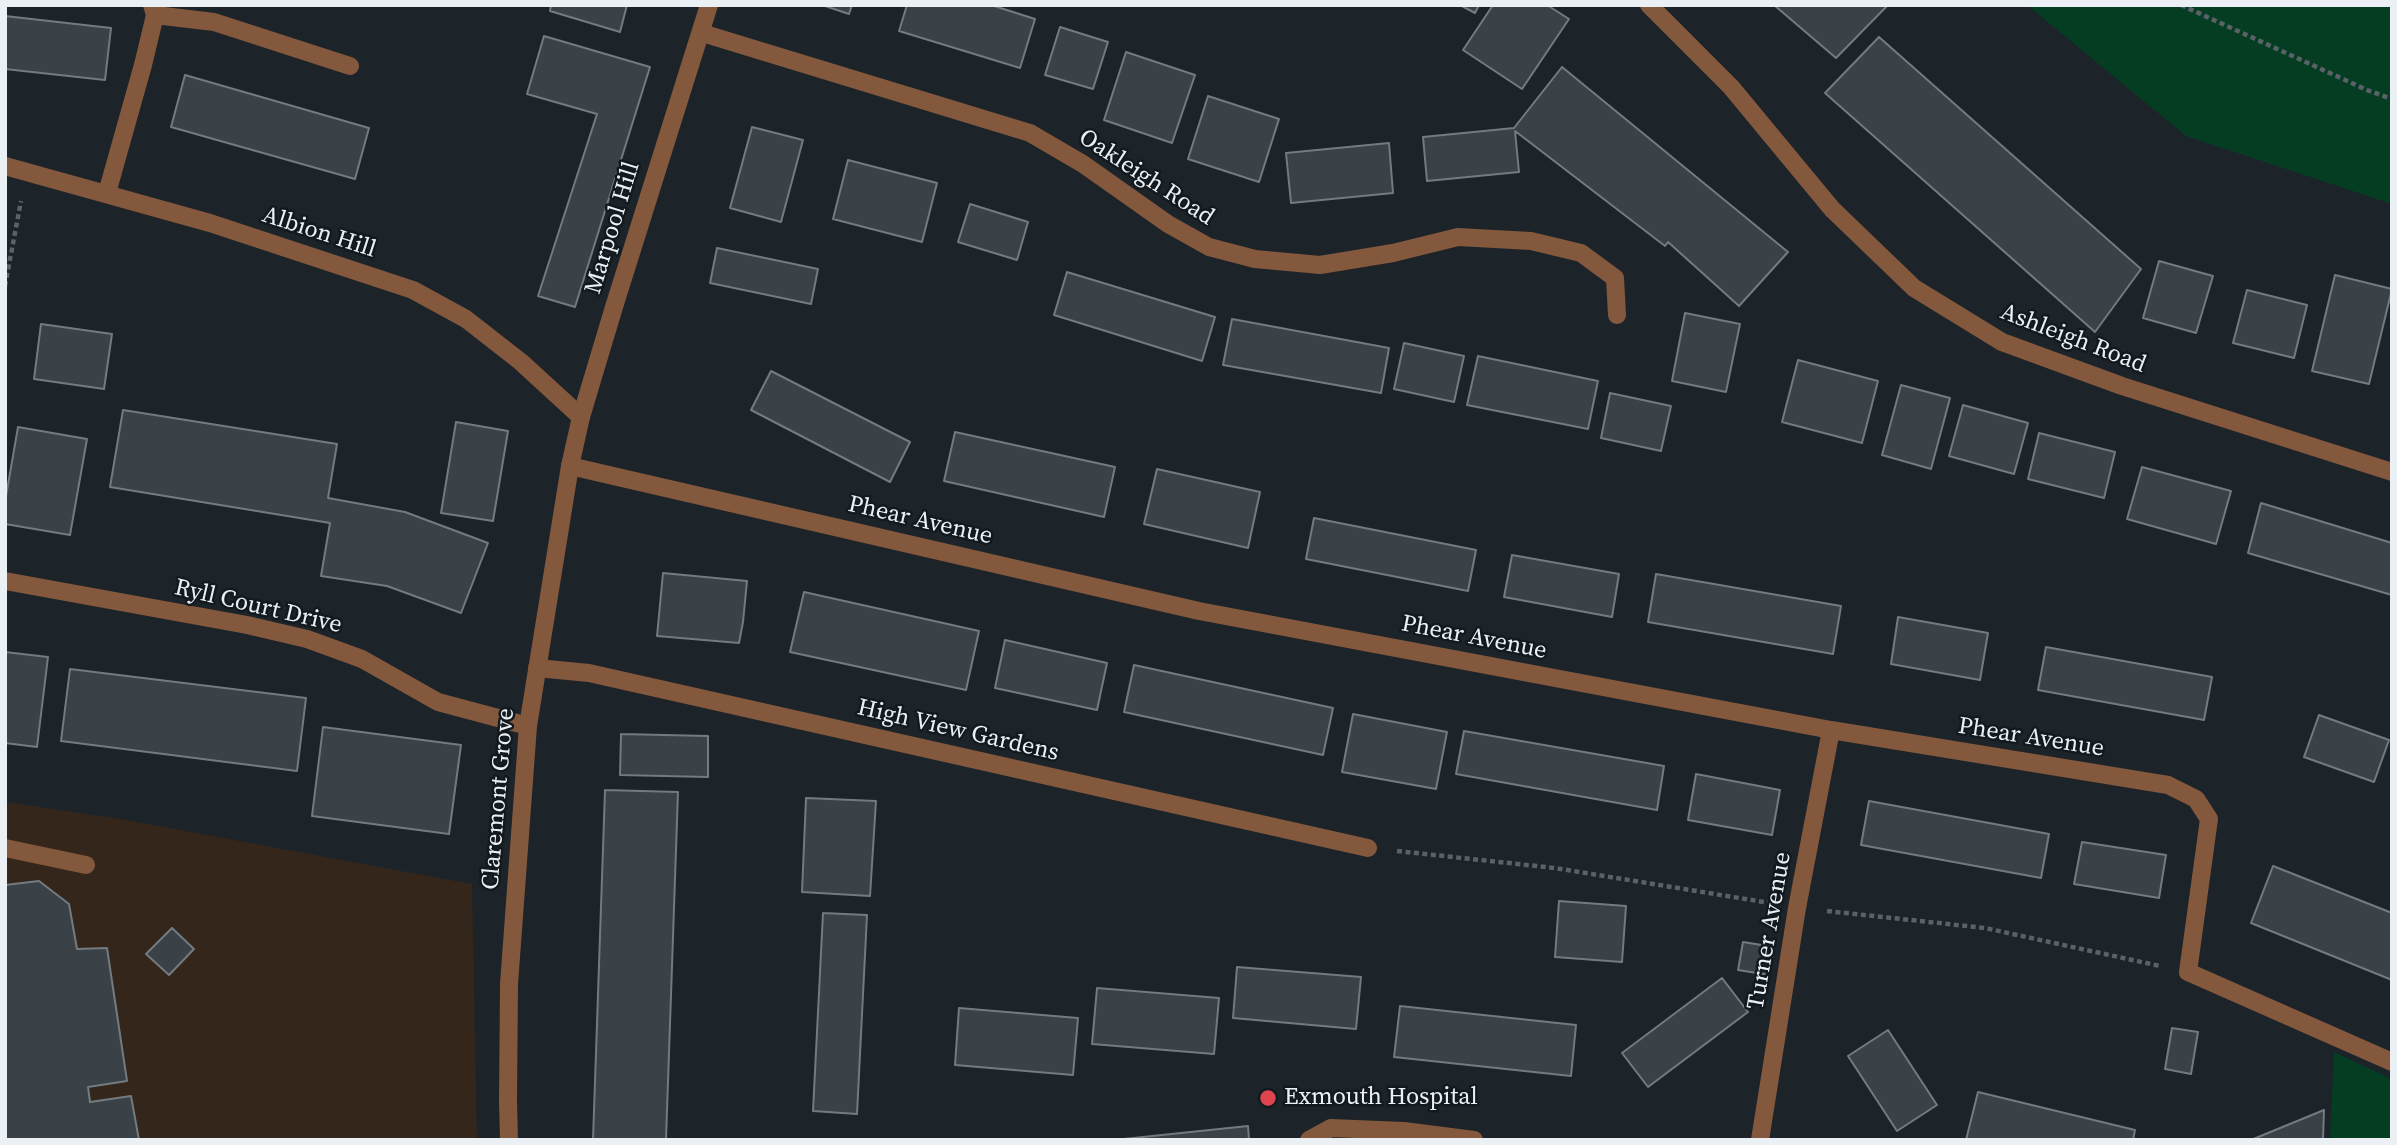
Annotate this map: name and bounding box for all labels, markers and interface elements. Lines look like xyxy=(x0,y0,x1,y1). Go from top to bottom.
street label: Oakleigh Road xyxy=(1073,124,1219,232)
street label: Marpool Hill xyxy=(579,158,647,298)
street label: Albion Hill xyxy=(259,201,379,265)
street label: Ashleigh Road xyxy=(1996,298,2150,380)
street label: Phear Avenue xyxy=(845,490,995,552)
street label: Ryll Court Drive xyxy=(172,574,344,640)
street label: Phear Avenue xyxy=(1399,610,1549,666)
street label: High View Gardens xyxy=(854,694,1062,768)
street label: Claremont Grove xyxy=(477,707,521,891)
street label: Phear Avenue xyxy=(1956,712,2106,764)
street label: Turner Avenue xyxy=(1742,850,1798,1012)
place label: Exmouth Hospital xyxy=(1284,1084,1478,1112)
marker: Exmouth Hospital xyxy=(1258,1088,1278,1108)

